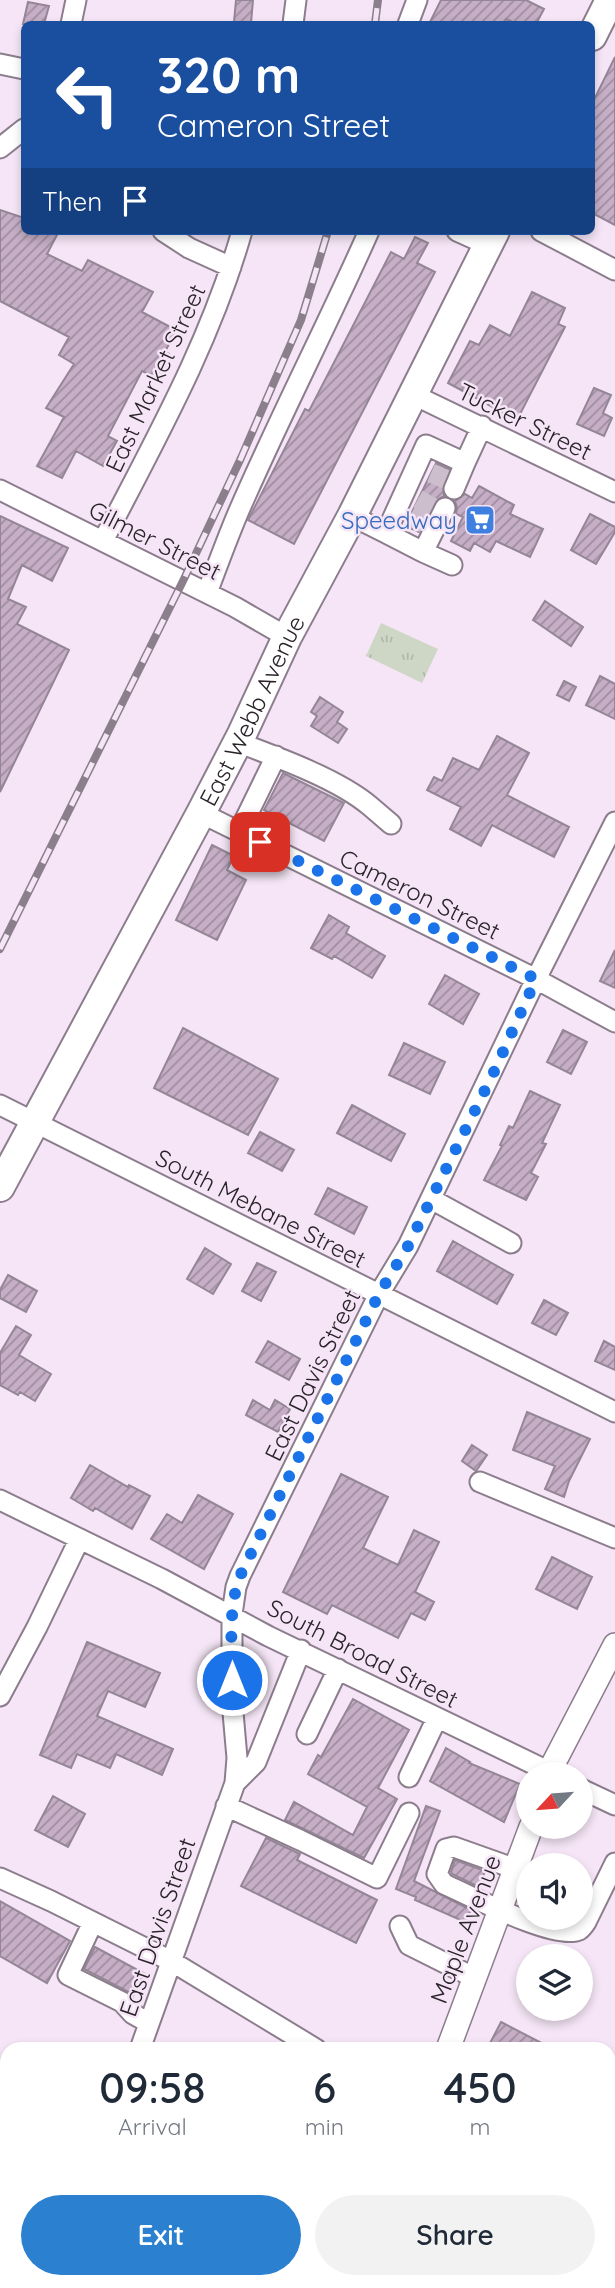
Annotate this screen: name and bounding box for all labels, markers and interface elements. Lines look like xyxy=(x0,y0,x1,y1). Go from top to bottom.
text: 320 m xyxy=(157,44,300,105)
icon: left xyxy=(42,49,133,140)
text: Cameron Street xyxy=(157,105,390,145)
icon: arrive xyxy=(116,182,154,220)
text: Then xyxy=(42,185,102,218)
street label: East Market Street xyxy=(98,279,212,477)
street label: Tucker Street xyxy=(453,376,597,466)
street label: Gilmer Street xyxy=(84,494,226,586)
supermarket icon: Speedway xyxy=(463,503,497,537)
place label: Speedway xyxy=(341,505,457,535)
street label: East Webb Avenue xyxy=(192,610,311,811)
pin xyxy=(230,812,290,872)
icon: arrive xyxy=(241,823,279,861)
street label: Cameron Street xyxy=(335,842,505,946)
street label: South Mebane Street xyxy=(151,1142,371,1274)
street label: East Davis Street xyxy=(258,1284,366,1466)
street label: South Broad Street xyxy=(263,1592,463,1714)
position arrow xyxy=(195,1643,269,1717)
north arrow xyxy=(516,1762,593,1839)
map controls xyxy=(516,1762,593,2021)
street label: East Davis Street xyxy=(112,1834,202,2020)
street label: Maple Avenue xyxy=(423,1851,507,2007)
button: sound xyxy=(516,1853,593,1930)
button: layers xyxy=(516,1944,593,2021)
text: 09:58 xyxy=(99,2061,206,2114)
text: 6 xyxy=(313,2061,336,2114)
text: 450 xyxy=(443,2061,517,2114)
text: Arrival xyxy=(118,2112,187,2141)
text: min xyxy=(305,2112,344,2141)
text: m xyxy=(470,2112,491,2141)
button: Exit xyxy=(21,2195,301,2275)
button: Share xyxy=(315,2195,595,2275)

